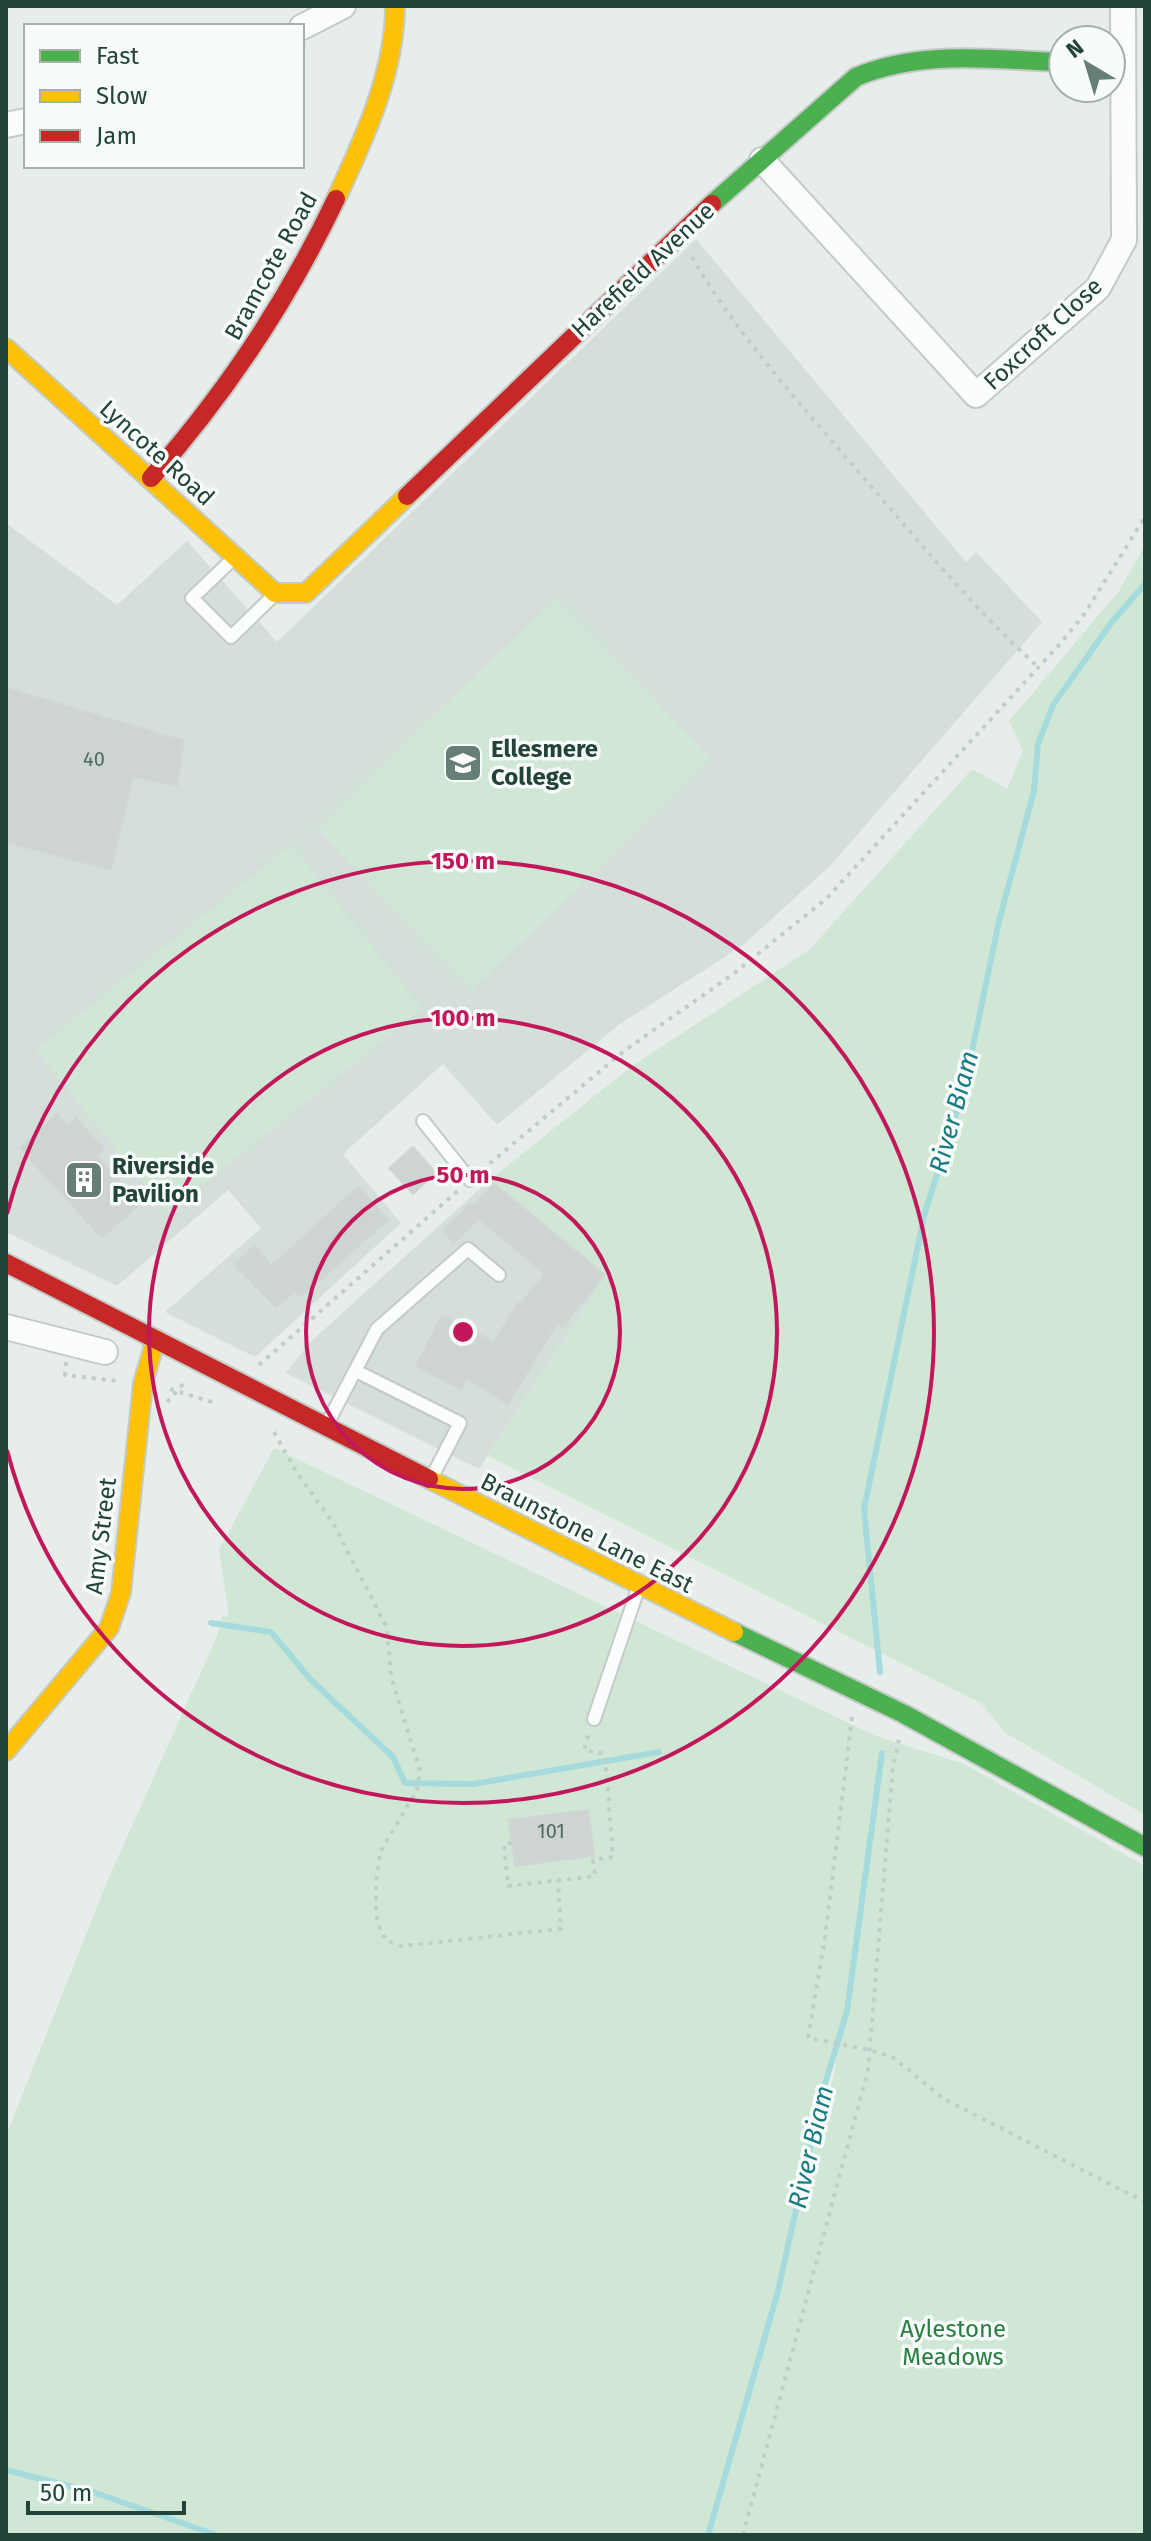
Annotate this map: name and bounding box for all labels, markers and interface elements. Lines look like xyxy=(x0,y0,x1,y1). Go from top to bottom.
legend xyxy=(24,24,304,168)
north arrow xyxy=(1047,24,1127,104)
text: N xyxy=(1061,34,1089,64)
text: Fast xyxy=(96,42,139,70)
text: Slow xyxy=(96,82,147,110)
text: Jam xyxy=(96,122,137,150)
street label: Bramcote Road xyxy=(219,187,323,345)
street label: Harefield Avenue xyxy=(566,197,720,343)
street label: Foxcroft Close xyxy=(978,272,1108,396)
street label: Lyncote Road xyxy=(94,394,220,512)
place label: Ellesmere College xyxy=(491,735,598,791)
school or university icon: Ellesmere College xyxy=(442,742,484,784)
house number: 40 xyxy=(83,747,105,771)
text: 150 m xyxy=(431,847,495,875)
text: 100 m xyxy=(430,1004,496,1032)
water label: River Biam xyxy=(923,1048,985,1176)
place label: Riverside Pavilion xyxy=(112,1152,214,1208)
building icon: Riverside Pavilion xyxy=(63,1159,105,1201)
text: 50 m xyxy=(437,1161,489,1189)
centre of rings xyxy=(449,1318,477,1346)
street label: Braunstone Lane East xyxy=(476,1467,698,1599)
street label: Amy Street xyxy=(80,1476,122,1596)
house number: 101 xyxy=(537,1819,565,1843)
water label: River Biam xyxy=(782,2083,840,2211)
park label: Aylestone Meadows xyxy=(900,2315,1006,2371)
scale bar xyxy=(28,2465,184,2515)
text: 50 m xyxy=(40,2479,92,2507)

